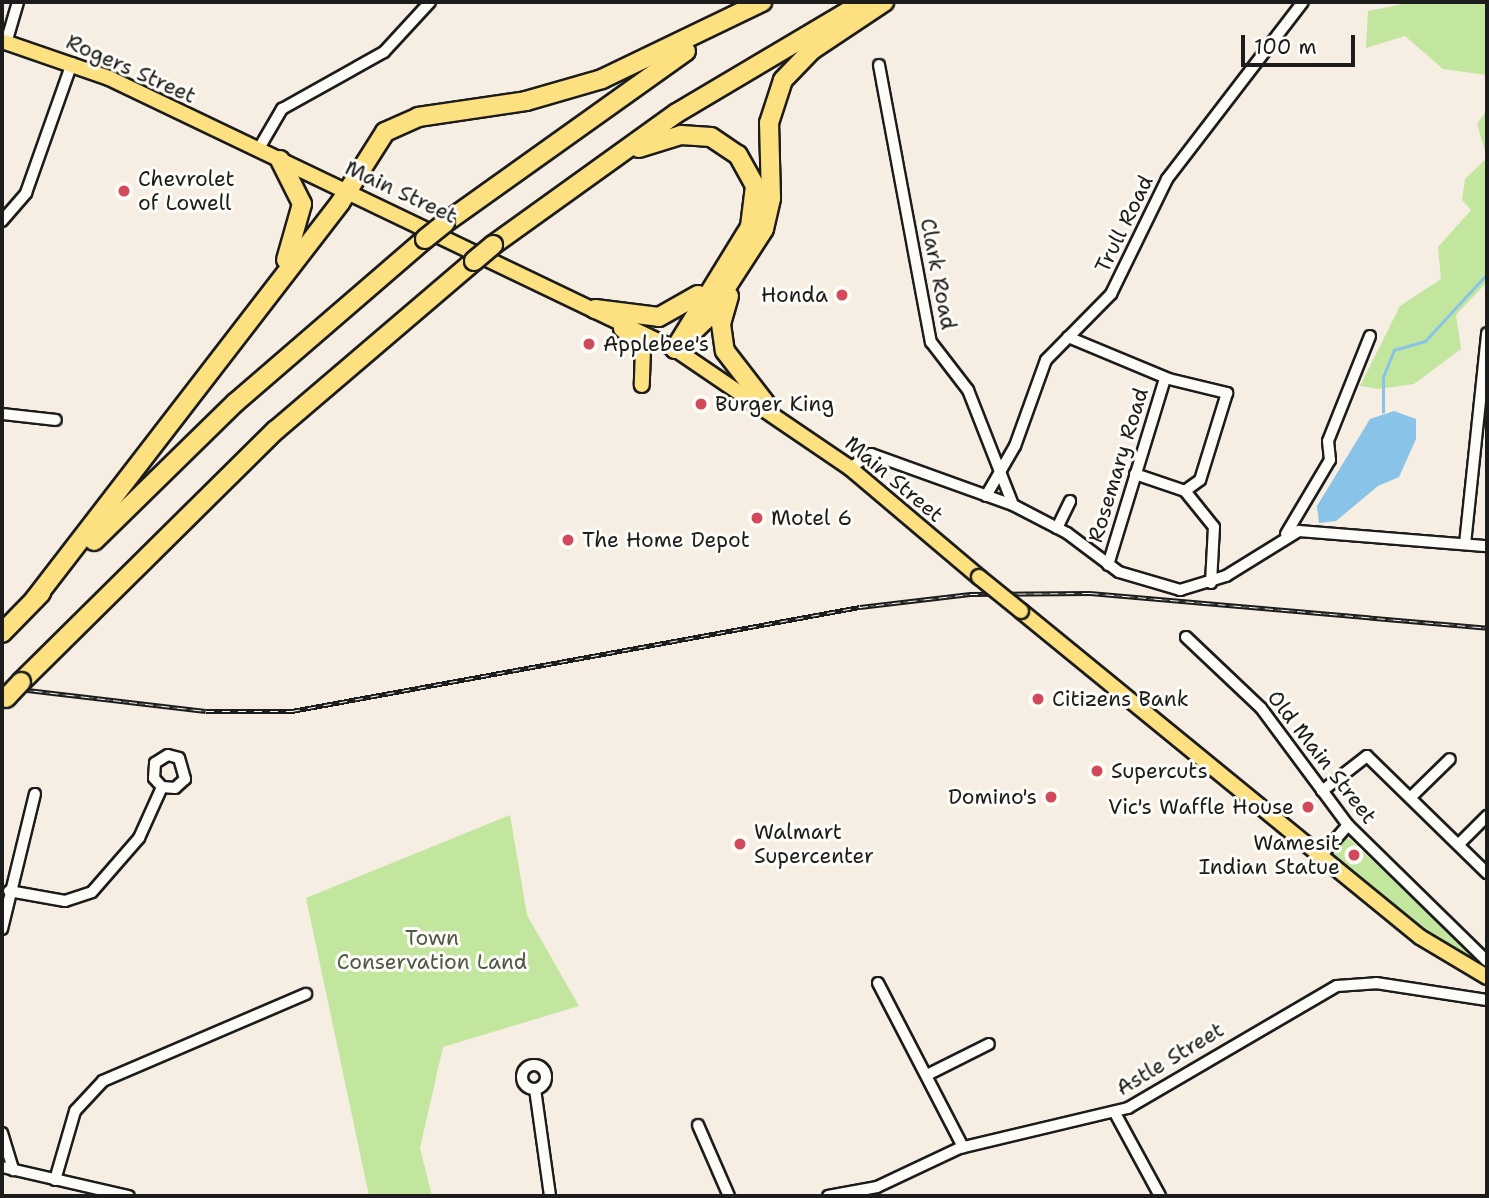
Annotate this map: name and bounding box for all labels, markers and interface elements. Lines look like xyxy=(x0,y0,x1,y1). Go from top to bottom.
scale bar xyxy=(1244,21,1358,65)
street label: Rogers Street xyxy=(62,29,200,109)
text: 100 m xyxy=(1254,33,1317,61)
street label: Main Street xyxy=(341,155,461,229)
place label: Chevrolet of Lowell xyxy=(138,166,235,216)
street label: Trull Road xyxy=(1090,171,1158,277)
marker: Chevrolet of Lowell xyxy=(116,183,132,199)
street label: Clark Road xyxy=(915,216,961,332)
place label: Honda xyxy=(761,282,828,308)
marker: Honda xyxy=(834,287,850,303)
place label: Applebee's xyxy=(603,331,709,357)
marker: Applebee's xyxy=(581,336,597,352)
street label: Rosemary Road xyxy=(1083,385,1153,545)
place label: Burger King xyxy=(715,391,834,417)
marker: Burger King xyxy=(693,396,709,412)
street label: Main Street xyxy=(840,431,948,527)
place label: Motel 6 xyxy=(771,505,852,531)
marker: Motel 6 xyxy=(749,510,765,526)
place label: The Home Depot xyxy=(582,527,750,553)
marker: The Home Depot xyxy=(560,532,576,548)
street label: Old Main Street xyxy=(1262,685,1382,829)
place label: Citizens Bank xyxy=(1052,686,1189,712)
marker: Citizens Bank xyxy=(1030,691,1046,707)
place label: Supercuts xyxy=(1111,758,1208,784)
marker: Supercuts xyxy=(1089,763,1105,779)
place label: Domino's xyxy=(948,784,1037,810)
marker: Domino's xyxy=(1043,789,1059,805)
place label: Vic's Waffle House xyxy=(1108,794,1294,820)
marker: Vic's Waffle House xyxy=(1300,799,1316,815)
place label: Walmart Supercenter xyxy=(754,819,874,869)
place label: Wamesit Indian Statue xyxy=(1199,830,1340,880)
marker: Walmart Supercenter xyxy=(732,836,748,852)
marker: Wamesit Indian Statue xyxy=(1346,847,1362,863)
park label: Town Conservation Land xyxy=(337,925,527,975)
street label: Astle Street xyxy=(1112,1017,1228,1101)

